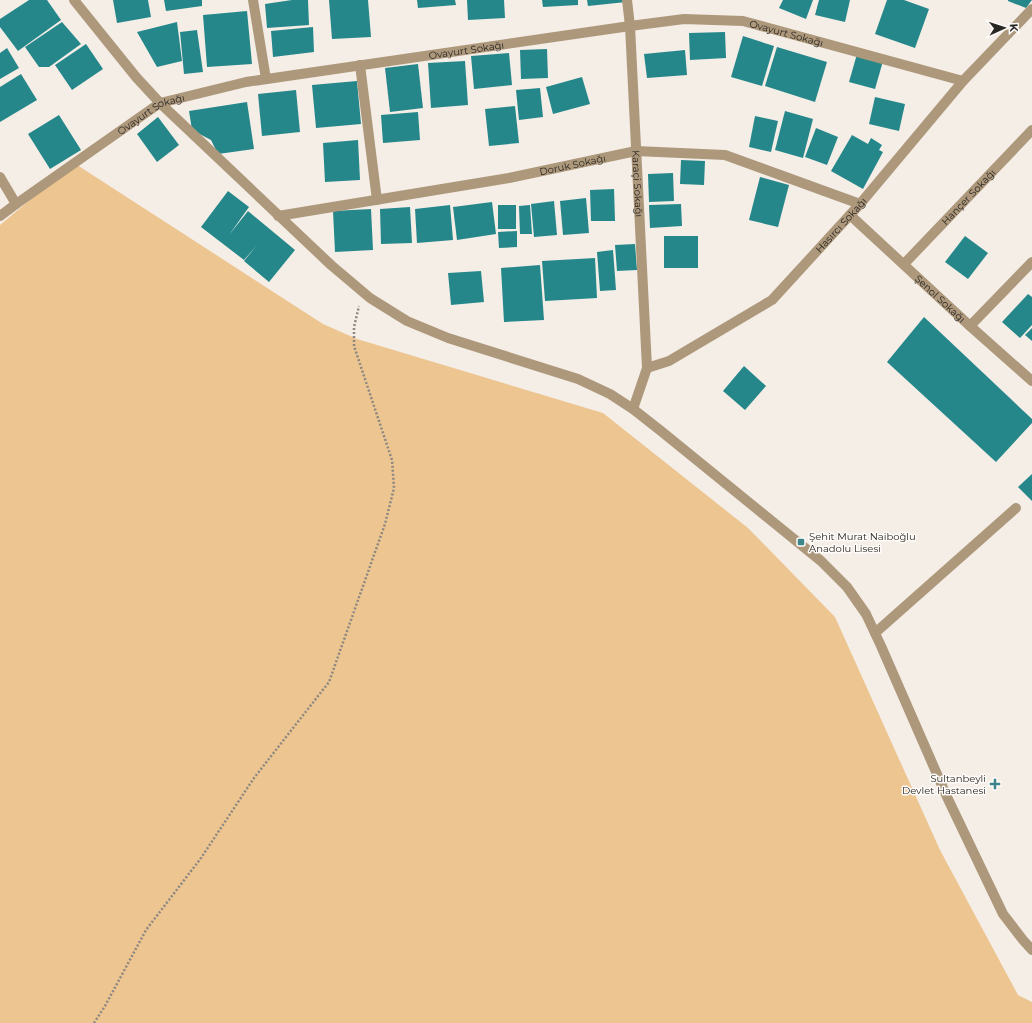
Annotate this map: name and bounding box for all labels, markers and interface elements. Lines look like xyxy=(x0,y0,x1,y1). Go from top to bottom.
north arrow xyxy=(984,8,1024,48)
street label: Ovayurt Sokağı xyxy=(748,17,825,50)
text: K xyxy=(1007,23,1021,33)
street label: Ovayurt Sokağı xyxy=(428,38,505,62)
street label: Ovayurt Sokağı xyxy=(115,91,186,138)
street label: Karaçi Sokağı xyxy=(629,150,645,217)
street label: Doruk Sokağı xyxy=(538,152,607,178)
street label: Hançer Sokağı xyxy=(939,166,998,228)
street label: Hasırcı Sokağı xyxy=(813,195,870,256)
street label: Şenol Sokağı xyxy=(912,272,968,326)
place label: Şehit Murat Naiboğlu Anadolu Lisesi xyxy=(809,530,916,555)
marker: Şehit Murat Naiboğlu Anadolu Lisesi xyxy=(796,537,806,547)
place label: Sultanbeyli Devlet Hastanesi xyxy=(902,772,986,797)
marker: Sultanbeyli Devlet Hastanesi xyxy=(989,778,1001,790)

